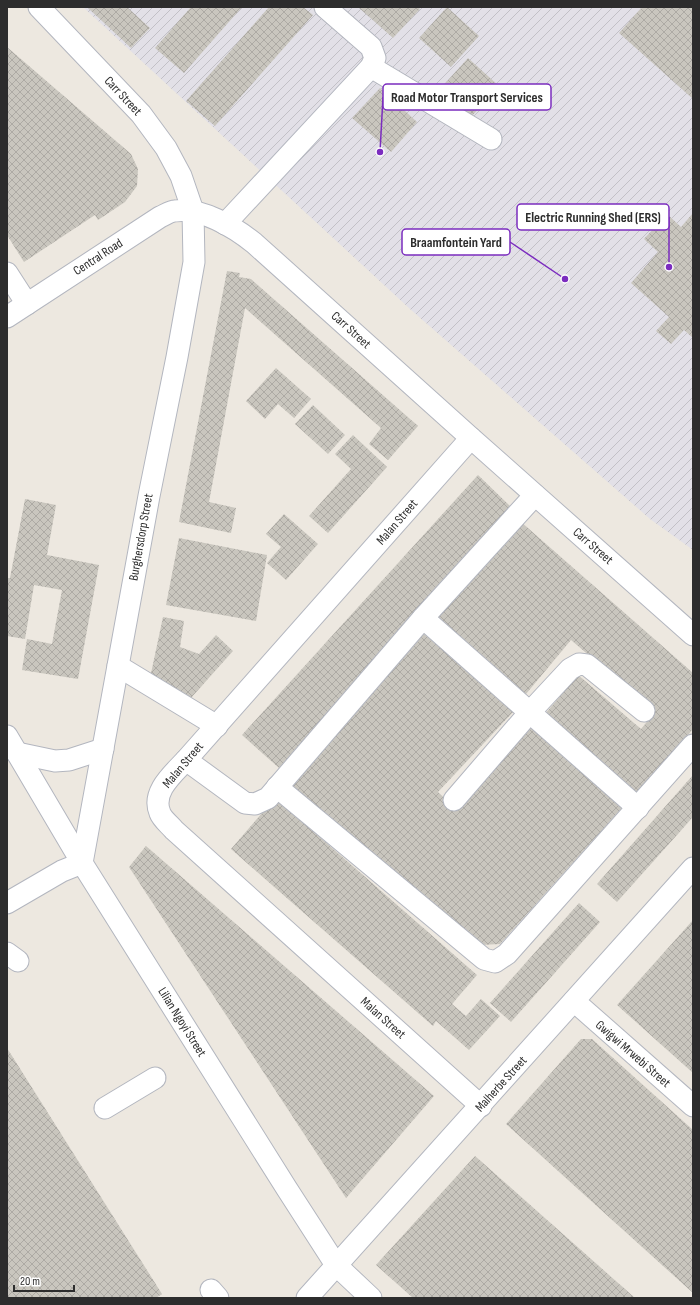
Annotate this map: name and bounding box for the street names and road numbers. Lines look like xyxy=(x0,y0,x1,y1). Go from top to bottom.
street label: Carr Street xyxy=(101,73,145,119)
street label: Central Road xyxy=(70,235,126,279)
street label: Carr Street xyxy=(328,308,374,352)
street label: Burghersdorp Street xyxy=(125,492,157,582)
street label: Malan Street xyxy=(373,496,421,548)
street label: Carr Street xyxy=(570,524,616,568)
street label: Malan Street xyxy=(159,739,207,791)
street label: Lilian Ngoyi Street xyxy=(154,984,210,1060)
street label: Malan Street xyxy=(357,994,409,1042)
street label: Gwigwi Mrwebi Street xyxy=(592,1017,674,1091)
street label: Malherbe Street xyxy=(472,1053,530,1115)

